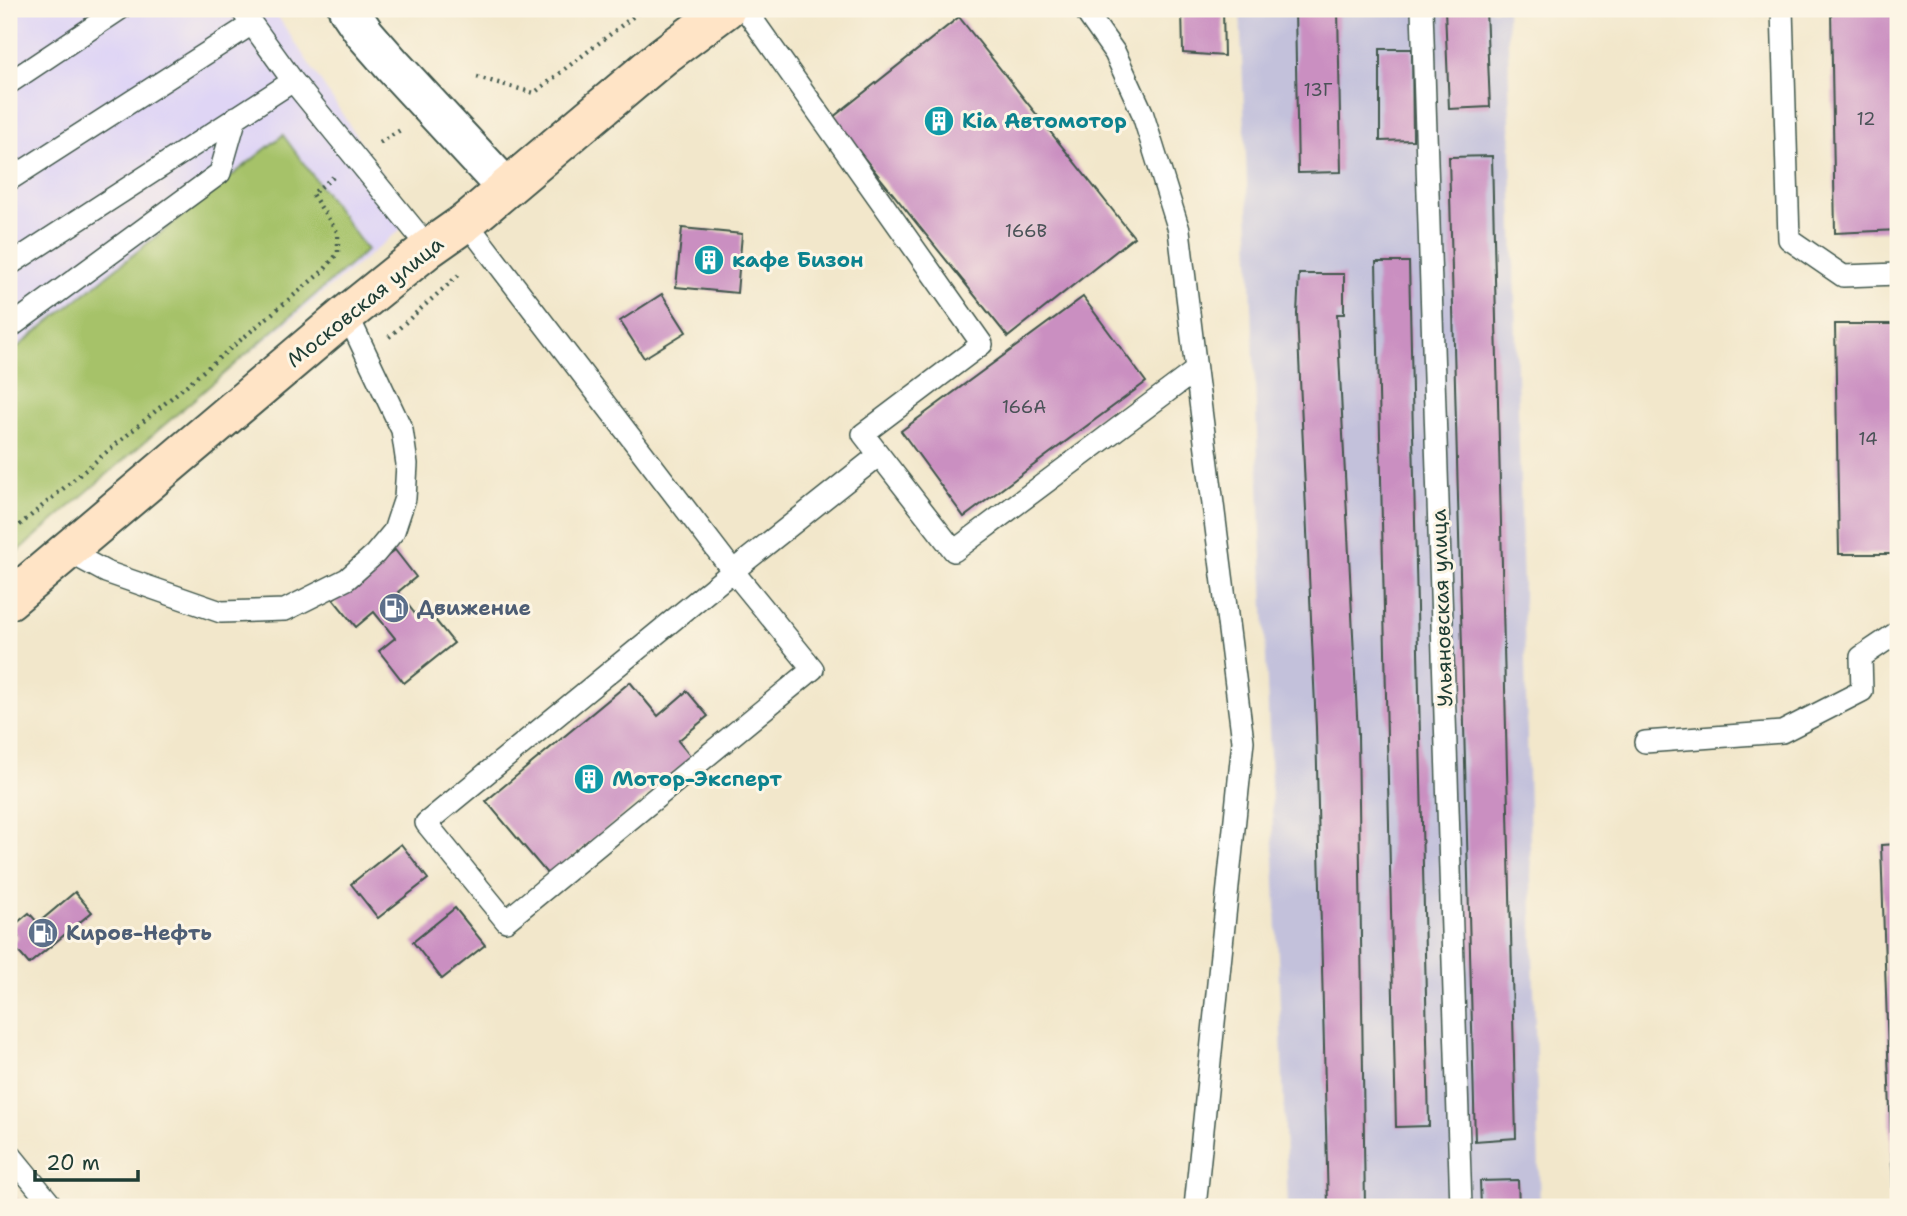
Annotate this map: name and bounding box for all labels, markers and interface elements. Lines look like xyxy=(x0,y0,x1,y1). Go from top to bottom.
house number: 13Г xyxy=(1304,78,1333,102)
building icon: Kia Автомотор xyxy=(922,104,956,138)
place label: Kia Автомотор xyxy=(962,107,1127,135)
house number: 12 xyxy=(1856,107,1876,131)
house number: 166В xyxy=(1005,219,1047,243)
street label: Московская улица xyxy=(281,230,449,374)
building icon: кафе Бизон xyxy=(692,243,726,277)
place label: кафе Бизон xyxy=(732,246,864,274)
house number: 166А xyxy=(1002,395,1046,419)
house number: 14 xyxy=(1858,427,1878,451)
street label: Ульяновская улица xyxy=(1425,508,1459,708)
fuel station icon: Движение xyxy=(377,591,411,625)
place label: Движение xyxy=(417,594,531,622)
building icon: Мотор-Эксперт xyxy=(572,762,606,796)
place label: Мотор-Эксперт xyxy=(612,765,782,793)
fuel station icon: Киров-Нефть xyxy=(26,916,60,950)
place label: Киров-Нефть xyxy=(66,919,212,947)
scale bar xyxy=(35,1139,138,1183)
text: 20 m xyxy=(46,1149,100,1177)

